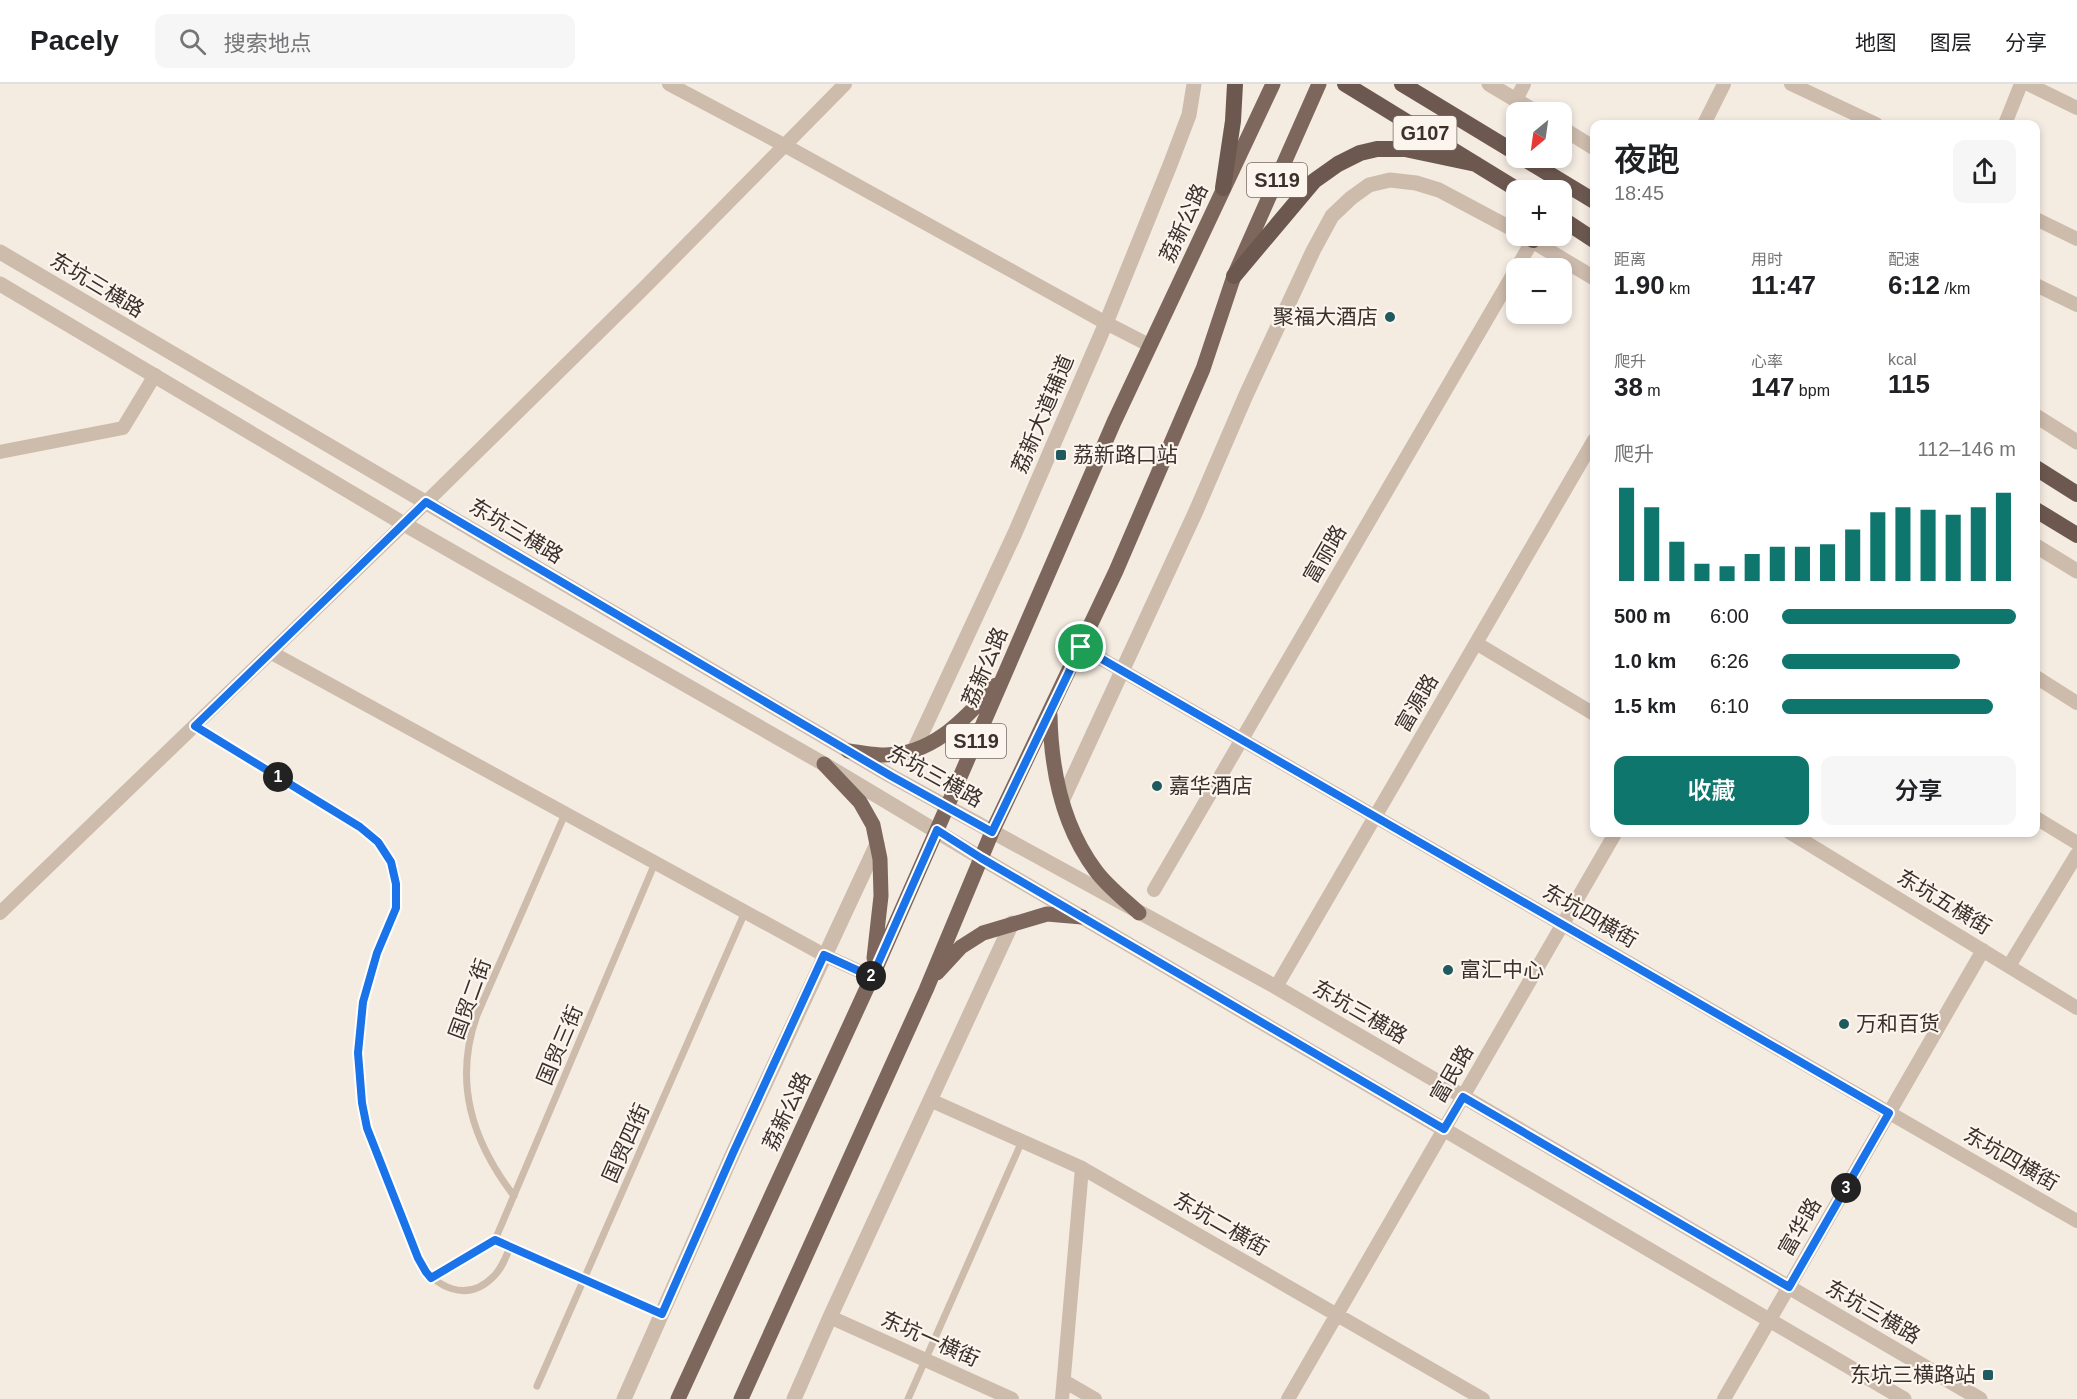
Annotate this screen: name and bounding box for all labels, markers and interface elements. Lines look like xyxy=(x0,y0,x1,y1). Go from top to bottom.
search box xyxy=(155,14,575,68)
text: Pacely xyxy=(30,25,119,56)
icon: search xyxy=(176,25,209,58)
text: 搜索地点 xyxy=(224,31,312,56)
text: 地图 xyxy=(1855,31,1897,54)
text: 图层 xyxy=(1930,31,1972,54)
text: 分享 xyxy=(2005,31,2047,54)
north arrow xyxy=(1506,102,1572,168)
map controls xyxy=(1506,102,1572,324)
road number: G107 xyxy=(1394,116,1456,150)
button: share xyxy=(1953,140,2016,203)
text: 夜跑 xyxy=(1614,141,1680,178)
road number: S119 xyxy=(1247,163,1307,197)
street label: 荔新公路 xyxy=(1155,180,1212,266)
button: + xyxy=(1506,180,1572,246)
text: 18:45 xyxy=(1614,182,1664,204)
street label: 东坑三横路 xyxy=(46,248,148,321)
text: 距离 xyxy=(1614,251,1646,268)
text: 用时 xyxy=(1751,251,1783,268)
text: 配速 xyxy=(1888,251,1920,268)
button: − xyxy=(1506,258,1572,324)
text: 1.90 xyxy=(1614,270,1665,300)
text: 11:47 xyxy=(1751,270,1816,300)
text: 6:12 xyxy=(1888,270,1940,300)
text: km xyxy=(1665,280,1690,297)
text: /km xyxy=(1940,280,1970,297)
place label: 聚福大酒店 xyxy=(1273,305,1378,328)
marker: 聚福大酒店 xyxy=(1383,310,1397,324)
street label: 荔新大道辅道 xyxy=(1007,351,1078,476)
text: kcal xyxy=(1888,351,1916,368)
text: 爬升 xyxy=(1614,353,1646,370)
text: 心率 xyxy=(1751,353,1783,370)
text: 115 xyxy=(1888,369,1930,399)
text: 38 xyxy=(1614,372,1643,402)
text: 147 xyxy=(1751,372,1794,402)
text: m xyxy=(1643,382,1661,399)
text: bpm xyxy=(1794,382,1830,399)
text: 112–146 m xyxy=(1917,438,2016,460)
place label: 荔新路口站 xyxy=(1073,443,1178,466)
text: 爬升 xyxy=(1614,443,1654,465)
marker: 荔新路口站 xyxy=(1054,448,1068,462)
street label: 东坑三横路 xyxy=(465,494,567,567)
street label: 富丽路 xyxy=(1299,521,1350,587)
text: 500 m xyxy=(1614,605,1671,627)
text: 6:00 xyxy=(1710,605,1749,627)
pin xyxy=(1055,621,1106,672)
street label: 荔新公路 xyxy=(958,624,1012,710)
icon: arrive xyxy=(1064,630,1097,663)
text: 1.0 km xyxy=(1614,650,1676,672)
text: 6:26 xyxy=(1710,650,1749,672)
street label: 富源路 xyxy=(1391,670,1442,736)
text: 1.5 km xyxy=(1614,695,1676,717)
text: 6:10 xyxy=(1710,695,1749,717)
road number: S119 xyxy=(946,724,1006,758)
street label: 东坑三横路 xyxy=(884,740,987,811)
button: 收藏 xyxy=(1614,756,1809,825)
button: 分享 xyxy=(1821,756,2016,825)
pin: 1 xyxy=(263,762,293,792)
text: 1 xyxy=(274,768,282,785)
place label: 嘉华酒店 xyxy=(1169,774,1253,797)
marker: 嘉华酒店 xyxy=(1150,779,1164,793)
street label: 东坑五横街 xyxy=(1893,865,1995,938)
street label: 东坑四横街 xyxy=(1539,879,1641,952)
street label: 国贸二街 xyxy=(444,955,495,1042)
place label: 富汇中心 xyxy=(1460,958,1544,981)
pin: 2 xyxy=(856,961,886,991)
marker: 富汇中心 xyxy=(1441,963,1455,977)
text: 2 xyxy=(867,967,875,984)
street label: 东坑三横路 xyxy=(1309,975,1411,1048)
street label: 国贸三街 xyxy=(533,1002,587,1088)
place label: 万和百货 xyxy=(1856,1012,1940,1035)
marker: 万和百货 xyxy=(1837,1017,1851,1031)
street label: 富民路 xyxy=(1426,1041,1477,1107)
street label: 荔新公路 xyxy=(758,1068,815,1154)
street label: 国贸四街 xyxy=(598,1100,653,1186)
street label: 东坑四横街 xyxy=(1960,1122,2062,1195)
pin: 3 xyxy=(1831,1173,1861,1203)
text: 3 xyxy=(1842,1179,1850,1196)
street label: 东坑二横街 xyxy=(1170,1187,1272,1260)
street label: 富华路 xyxy=(1774,1194,1825,1260)
street label: 东坑三横路 xyxy=(1822,1275,1924,1348)
street label: 东坑一横街 xyxy=(878,1307,983,1370)
place label: 东坑三横路站 xyxy=(1850,1363,1976,1386)
marker: 东坑三横路站 xyxy=(1981,1368,1995,1382)

